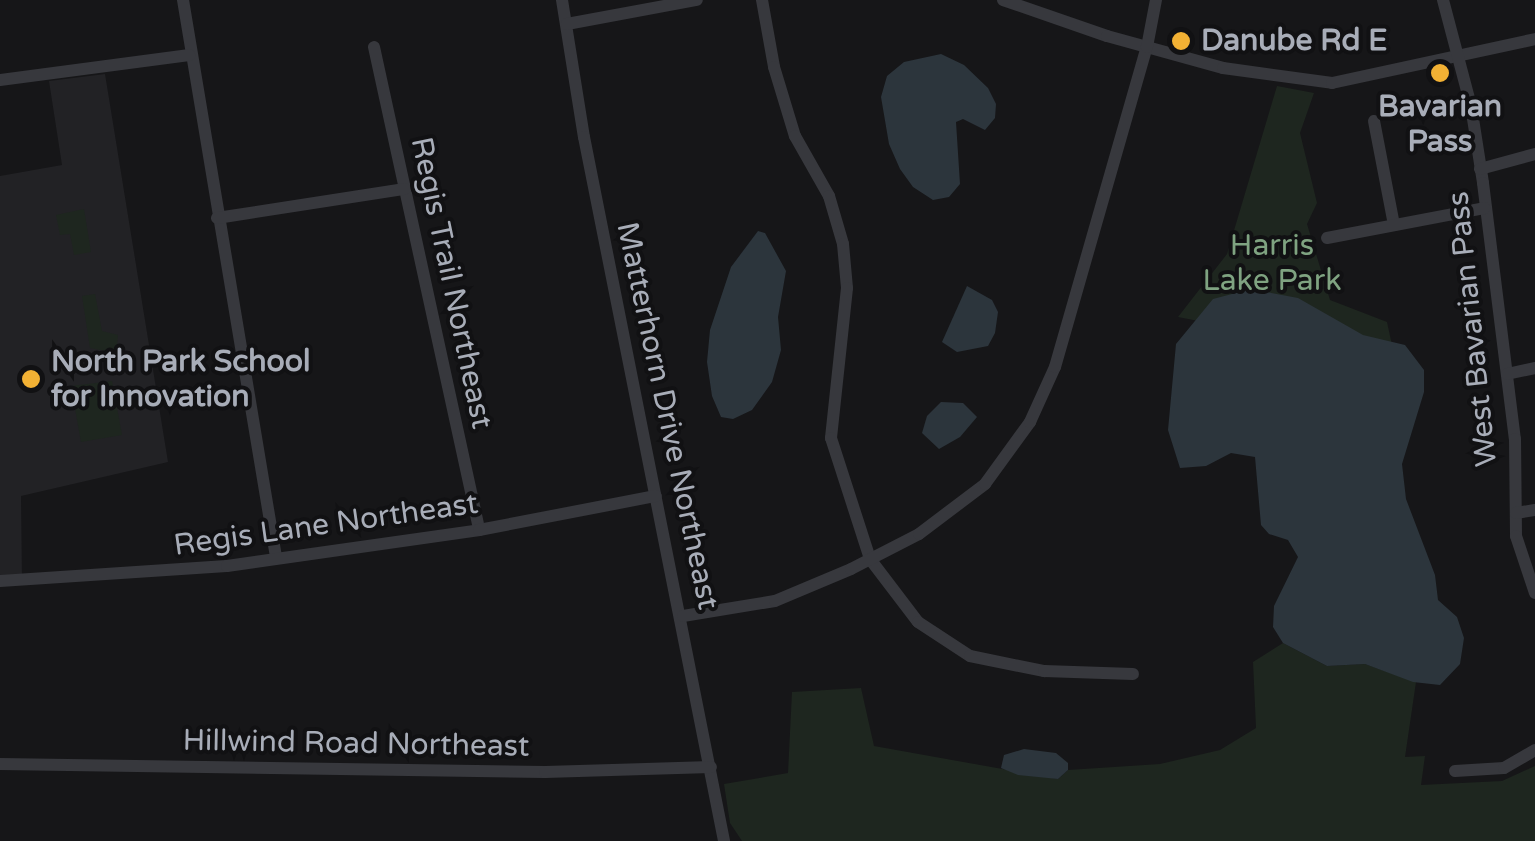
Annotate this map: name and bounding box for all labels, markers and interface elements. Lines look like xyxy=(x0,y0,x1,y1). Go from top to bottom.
place label: Danube Rd E xyxy=(1201,23,1387,59)
marker: Danube Rd E xyxy=(1170,30,1192,52)
marker: Bavarian Pass xyxy=(1429,62,1451,84)
place label: Bavarian Pass xyxy=(1378,89,1502,160)
street label: Regis Trail Northeast xyxy=(402,134,500,432)
street label: West Bavarian Pass xyxy=(1441,190,1505,468)
street label: Matterhorn Drive Northeast xyxy=(608,219,726,613)
park label: Harris Lake Park xyxy=(1202,228,1342,298)
place label: North Park School for Innovation xyxy=(51,344,310,414)
marker: North Park School for Innovation xyxy=(20,368,42,390)
street label: Regis Lane Northeast xyxy=(172,486,480,564)
street label: Hillwind Road Northeast xyxy=(182,723,530,765)

